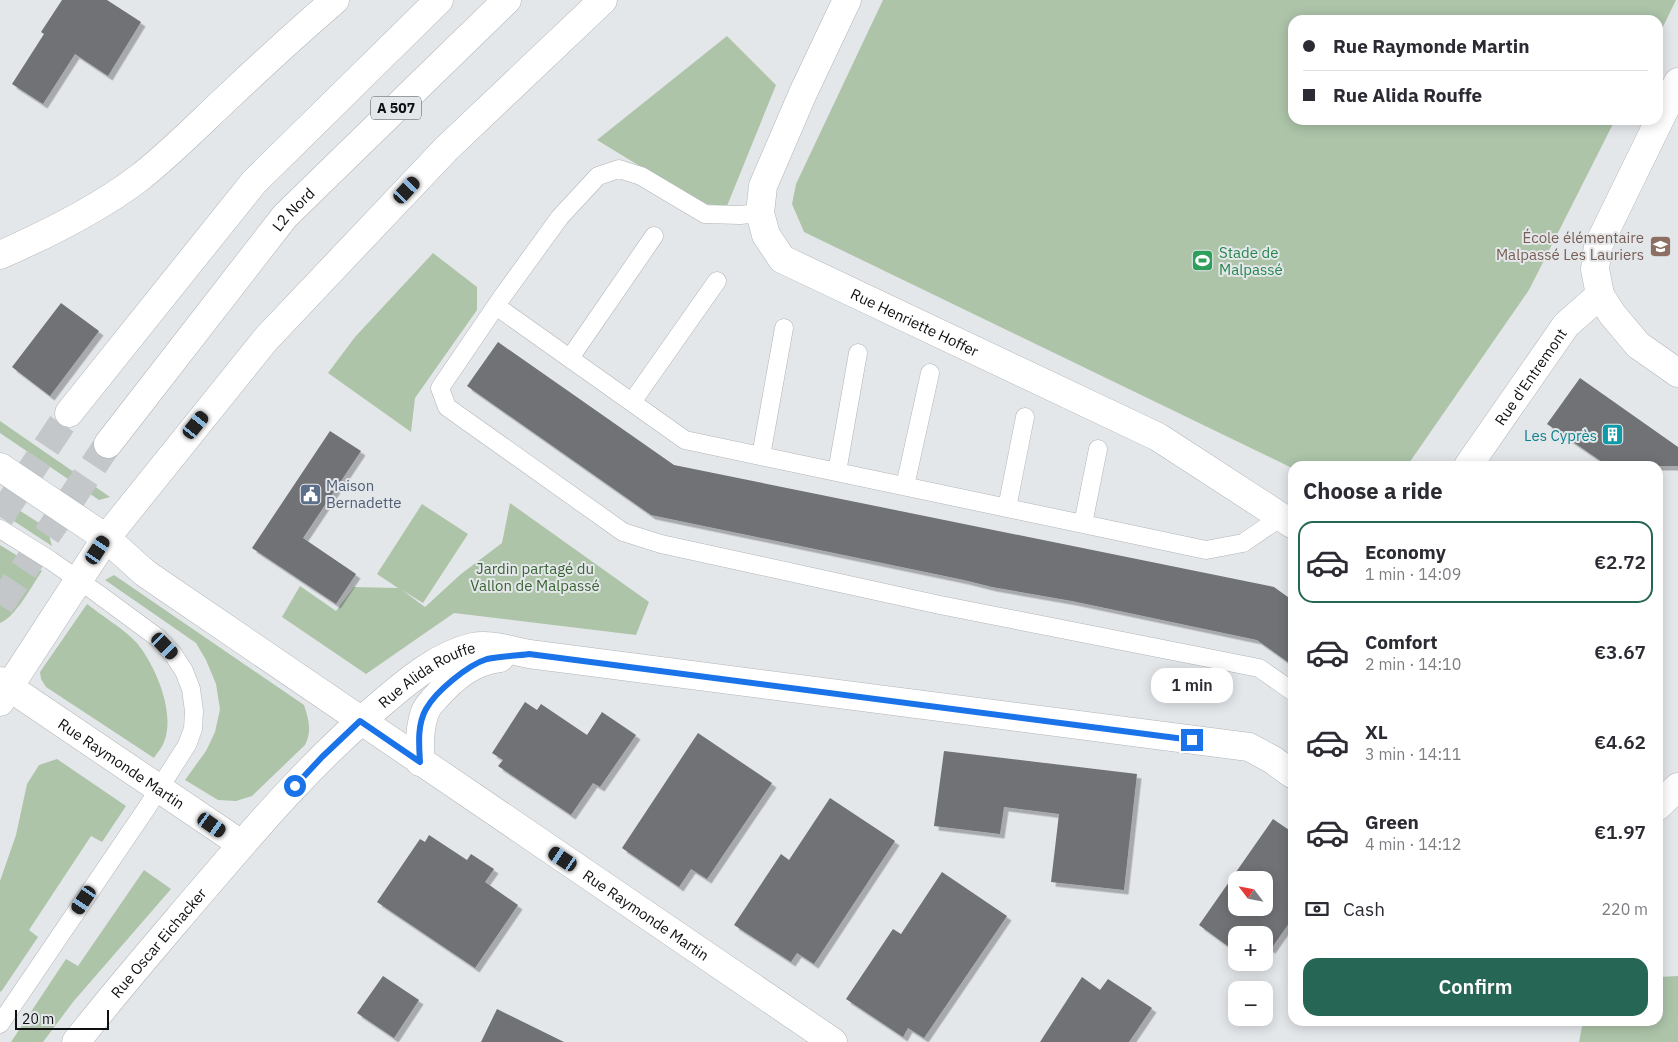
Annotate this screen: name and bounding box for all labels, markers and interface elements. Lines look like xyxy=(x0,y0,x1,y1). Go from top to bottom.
text: Rue Raymonde Martin xyxy=(1333,34,1530,58)
text: Rue Alida Rouffe xyxy=(1333,83,1482,107)
road number: A 507 xyxy=(371,96,421,120)
car xyxy=(391,174,422,206)
street label: L2 Nord xyxy=(268,183,318,235)
place label: École élémentaire Malpassé Les Lauriers xyxy=(1496,228,1644,264)
school or university icon: École élémentaire Malpassé Les Lauriers xyxy=(1648,234,1672,258)
place label: Stade de Malpassé xyxy=(1219,243,1283,279)
sports icon: Stade de Malpassé xyxy=(1191,249,1215,273)
street label: Rue Henriette Hoffer xyxy=(848,284,982,361)
street label: Rue d'Entremont xyxy=(1490,324,1570,429)
car xyxy=(180,409,211,441)
building icon: Les Cyprès xyxy=(1601,423,1625,447)
place label: Les Cyprès xyxy=(1524,426,1597,445)
place label: Maison Bernadette xyxy=(326,476,402,512)
text: Choose a ride xyxy=(1303,476,1443,505)
public building icon: Maison Bernadette xyxy=(298,482,322,506)
car xyxy=(83,533,112,567)
icon: car xyxy=(1305,540,1350,585)
text: Economy xyxy=(1365,540,1446,564)
text: €2.72 xyxy=(1594,550,1646,574)
park label: Jardin partagé du Vallon de Malpassé xyxy=(470,559,600,595)
text: 1 min · 14:09 xyxy=(1365,564,1461,584)
car xyxy=(149,630,180,662)
icon: car xyxy=(1305,630,1350,675)
text: Comfort xyxy=(1365,630,1438,654)
street label: Rue Alida Rouffe xyxy=(374,637,477,712)
text: €3.67 xyxy=(1594,640,1646,664)
text: 2 min · 14:10 xyxy=(1365,654,1461,674)
callout: 1 min xyxy=(1151,668,1233,702)
text: 1 min xyxy=(1171,675,1213,695)
street label: Rue Raymonde Martin xyxy=(55,714,189,813)
icon: car xyxy=(1305,720,1350,765)
text: XL xyxy=(1365,720,1388,744)
route end xyxy=(1181,729,1203,751)
text: €4.62 xyxy=(1594,730,1646,754)
text: 3 min · 14:11 xyxy=(1365,744,1461,764)
route start xyxy=(284,775,306,797)
car xyxy=(195,810,228,840)
icon: car xyxy=(1305,810,1350,855)
text: Green xyxy=(1365,810,1419,834)
text: €1.97 xyxy=(1594,820,1646,844)
text: 4 min · 14:12 xyxy=(1365,834,1461,854)
car xyxy=(546,844,579,874)
street label: Rue Raymonde Martin xyxy=(579,865,713,964)
north arrow xyxy=(1228,871,1272,916)
map controls xyxy=(1228,871,1273,1026)
car xyxy=(69,883,98,917)
street label: Rue Oscar Eichacker xyxy=(106,883,210,1001)
icon: cash xyxy=(1303,895,1331,923)
text: Cash xyxy=(1343,897,1385,921)
text: 220 m xyxy=(1601,899,1648,919)
button: + xyxy=(1228,926,1273,971)
button: Confirm xyxy=(1303,958,1648,1016)
button: − xyxy=(1228,981,1273,1026)
scale bar xyxy=(15,1007,109,1030)
text: 20 m xyxy=(22,1010,54,1028)

